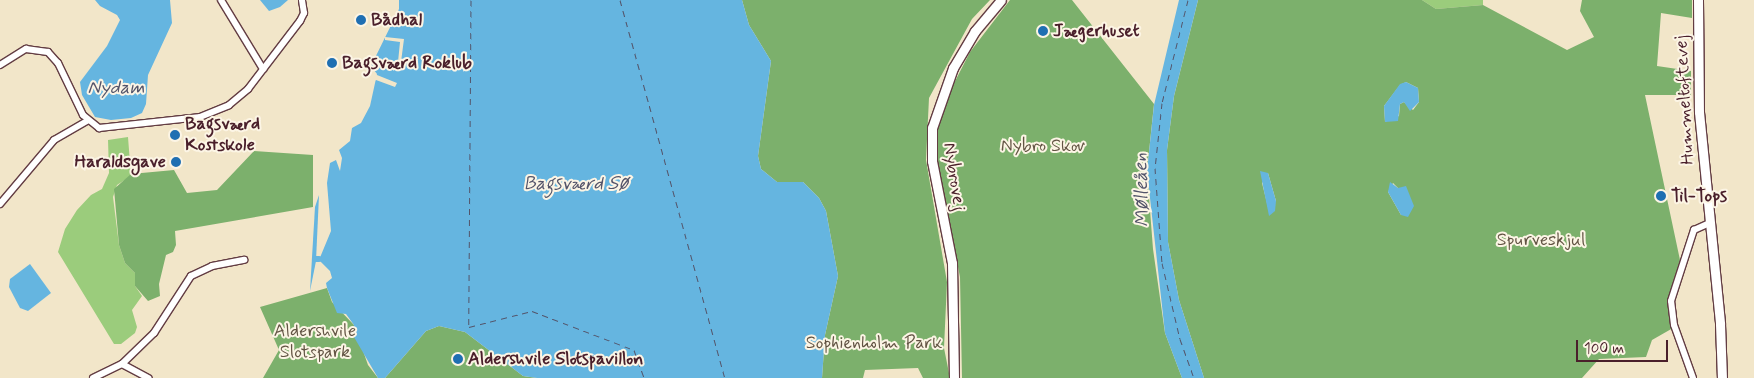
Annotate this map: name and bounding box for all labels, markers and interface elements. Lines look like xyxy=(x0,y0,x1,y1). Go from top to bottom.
place label: Bådhal xyxy=(371,9,422,31)
marker: Bådhal xyxy=(355,14,367,26)
place label: Jægerhuset xyxy=(1053,20,1139,42)
marker: Jægerhuset xyxy=(1037,25,1049,37)
street label: Hummeltoftevej xyxy=(1671,35,1699,165)
place label: Bagsværd Roklub xyxy=(342,52,469,74)
marker: Bagsværd Roklub xyxy=(326,57,338,69)
water label: Nydam xyxy=(87,77,145,99)
place label: Bagsværd Kostskole xyxy=(185,114,260,156)
marker: Bagsværd Kostskole xyxy=(169,129,181,141)
park label: Nybro Skov xyxy=(1001,135,1085,157)
street label: Nybrovej xyxy=(938,141,970,213)
place label: Haraldsgave xyxy=(74,151,166,173)
water label: Mølleåen xyxy=(1129,153,1155,227)
marker: Haraldsgave xyxy=(170,156,182,168)
water label: Bagsværd Sø xyxy=(523,173,629,195)
place label: Til-Tops xyxy=(1671,185,1727,207)
marker: Til-Tops xyxy=(1655,190,1667,202)
park label: Spurveskjul xyxy=(1497,229,1585,251)
park label: Aldershvile Slotspark xyxy=(274,321,356,364)
scale bar xyxy=(1579,330,1672,362)
park label: Sophienholm Park xyxy=(807,332,941,354)
text: 100 m xyxy=(1584,339,1624,359)
place label: Aldershvile Slotspavillon xyxy=(468,348,650,370)
marker: Aldershvile Slotspavillon xyxy=(452,353,464,365)

